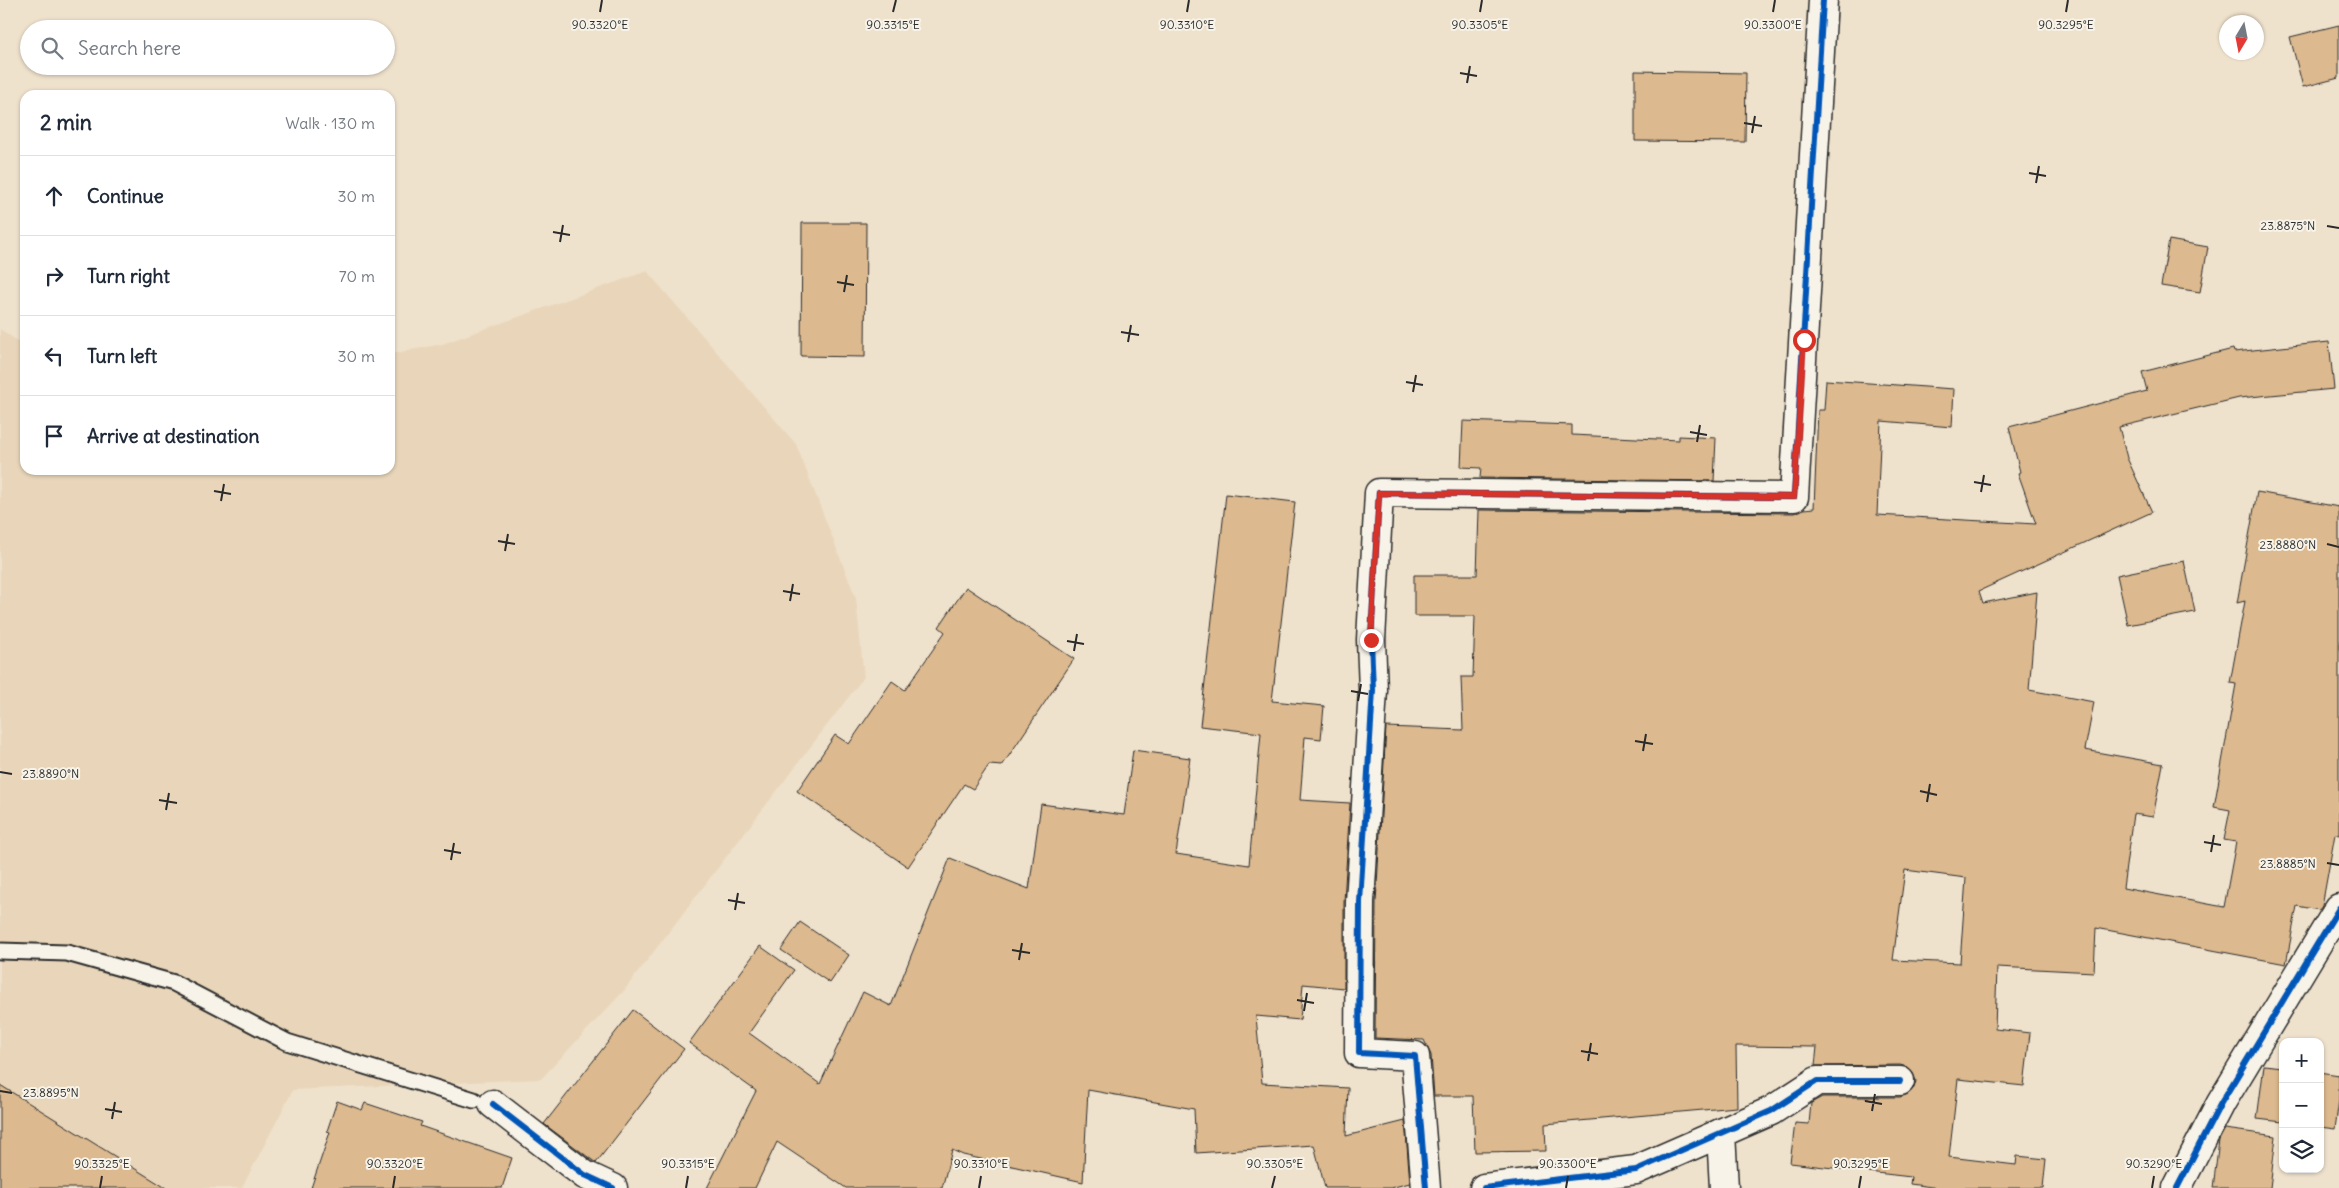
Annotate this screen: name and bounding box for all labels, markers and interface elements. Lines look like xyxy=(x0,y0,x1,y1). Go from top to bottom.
north arrow xyxy=(2219,15,2264,60)
text: 90.3320°E xyxy=(572,17,628,32)
text: 90.3315°E xyxy=(866,17,920,32)
text: 90.3310°E xyxy=(1160,17,1214,32)
text: 90.3305°E xyxy=(1452,17,1508,32)
text: 90.3300°E xyxy=(1744,17,1802,32)
text: 90.3295°E xyxy=(2038,17,2094,32)
search box xyxy=(20,20,395,75)
icon: search xyxy=(38,34,66,62)
text: Search here xyxy=(78,36,181,60)
text: 2 min xyxy=(40,109,92,136)
text: Walk · 130 m xyxy=(285,113,375,133)
icon: ahead xyxy=(40,182,68,210)
text: Continue xyxy=(87,184,164,208)
text: 30 m xyxy=(338,186,375,206)
text: 23.8875°N xyxy=(2261,218,2315,233)
icon: right xyxy=(40,262,68,290)
text: Turn right xyxy=(87,264,170,288)
text: 70 m xyxy=(339,266,375,286)
route start xyxy=(1793,329,1816,352)
icon: left xyxy=(40,342,68,370)
text: Turn left xyxy=(87,344,157,368)
text: 30 m xyxy=(338,346,375,366)
icon: arrive xyxy=(40,422,68,450)
text: Arrive at destination xyxy=(87,424,260,448)
text: 23.8880°N xyxy=(2260,537,2316,552)
route end xyxy=(1360,629,1383,652)
text: 23.8890°N xyxy=(23,766,79,781)
text: 23.8885°N xyxy=(2260,856,2316,871)
map controls xyxy=(2279,1038,2324,1173)
button: + xyxy=(2279,1038,2324,1083)
button: − xyxy=(2279,1083,2324,1128)
text: 23.8895°N xyxy=(23,1085,79,1100)
button: layers xyxy=(2279,1128,2324,1173)
text: 90.3325°E xyxy=(74,1156,130,1171)
text: 90.3320°E xyxy=(367,1156,423,1171)
text: 90.3315°E xyxy=(661,1156,715,1171)
text: 90.3310°E xyxy=(954,1156,1008,1171)
text: 90.3305°E xyxy=(1247,1156,1303,1171)
text: 90.3300°E xyxy=(1539,1156,1597,1171)
text: 90.3295°E xyxy=(1833,1156,1889,1171)
text: 90.3290°E xyxy=(2126,1156,2182,1171)

